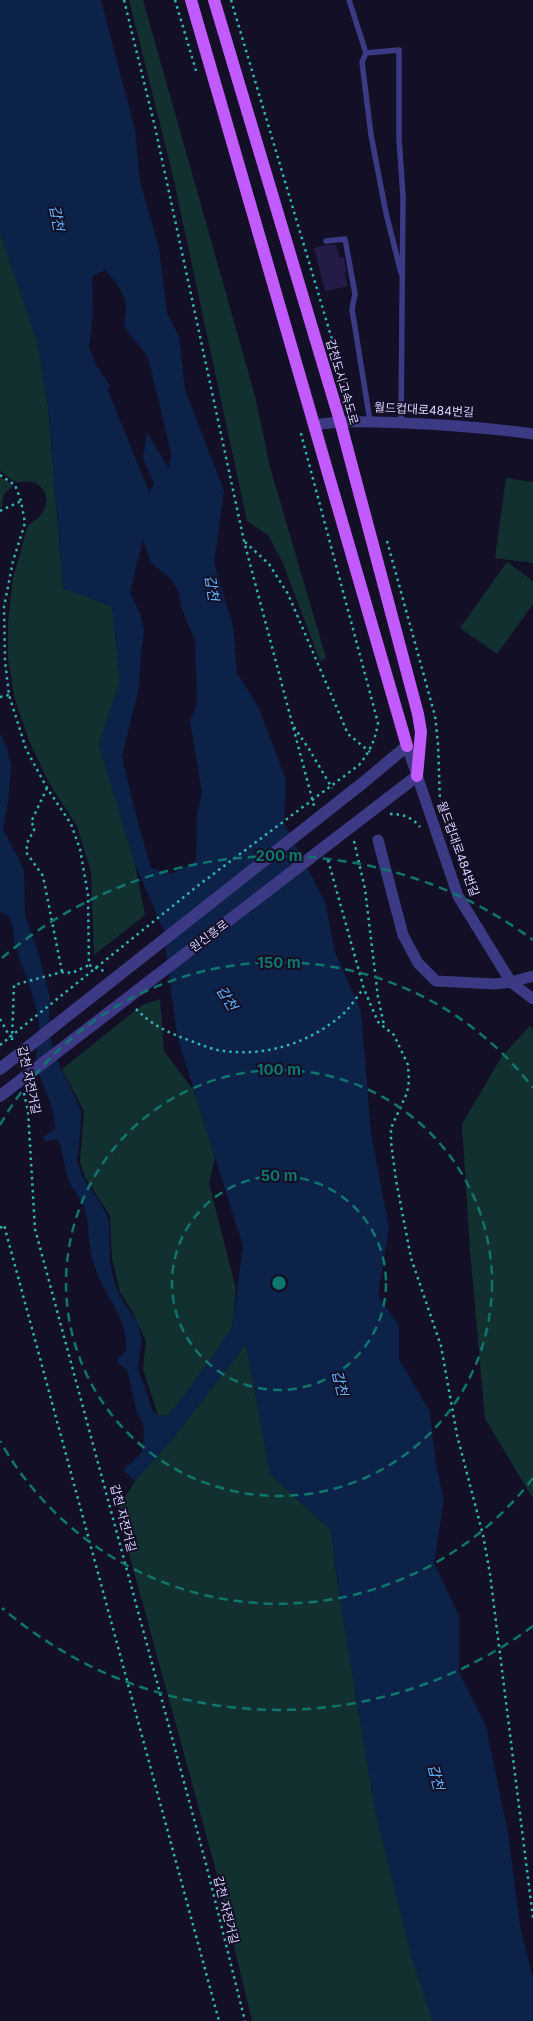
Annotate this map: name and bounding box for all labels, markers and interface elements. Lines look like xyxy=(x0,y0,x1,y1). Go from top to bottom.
water label: 갑천 xyxy=(47,204,68,233)
street label: 갑천도시고속도로 xyxy=(323,337,362,426)
street label: 월드컵대로484번길 xyxy=(374,399,474,420)
water label: 갑천 xyxy=(202,574,223,603)
street label: 월드컵대로484번길 xyxy=(434,799,483,898)
text: 200 m xyxy=(256,846,302,865)
street label: 원신흥로 xyxy=(187,916,231,955)
text: 150 m xyxy=(257,953,301,972)
water label: 갑천 xyxy=(213,982,242,1014)
street label: 갑천 자전거길 xyxy=(15,1044,44,1116)
text: 100 m xyxy=(257,1060,301,1079)
text: 50 m xyxy=(261,1166,297,1185)
centre of rings xyxy=(270,1274,288,1292)
water label: 갑천 xyxy=(329,1368,352,1399)
street label: 갑천 자전거길 xyxy=(107,1482,140,1553)
water label: 갑천 xyxy=(425,1762,448,1793)
street label: 갑천 자전거길 xyxy=(211,1874,242,1945)

